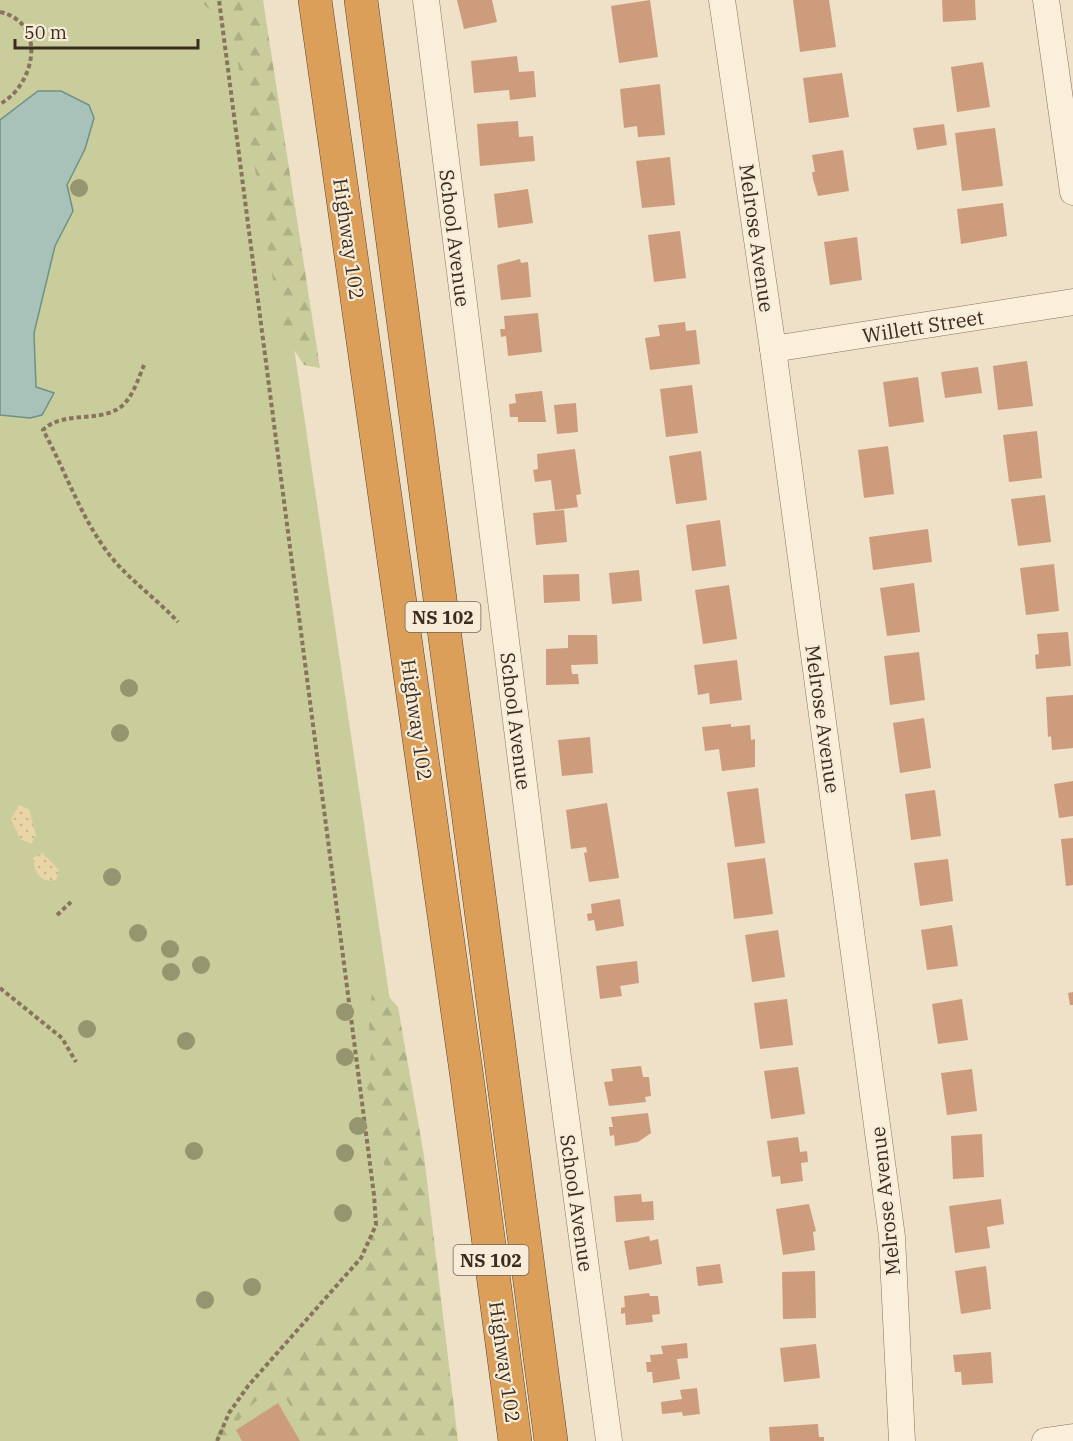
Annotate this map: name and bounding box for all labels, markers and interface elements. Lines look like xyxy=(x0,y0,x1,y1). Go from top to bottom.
scale bar xyxy=(15,12,198,50)
text: 50 m xyxy=(24,21,67,44)
street label: Melrose Avenue xyxy=(733,162,781,314)
street label: School Avenue xyxy=(433,168,477,308)
street label: Highway 102 xyxy=(327,176,371,302)
street label: Willett Street xyxy=(860,303,986,349)
road number: NS 102 xyxy=(406,602,480,632)
street label: Melrose Avenue xyxy=(799,643,847,795)
street label: School Avenue xyxy=(494,651,538,791)
street label: Highway 102 xyxy=(395,657,439,783)
street label: Melrose Avenue xyxy=(864,1125,906,1277)
street label: School Avenue xyxy=(554,1133,600,1273)
road number: NS 102 xyxy=(454,1245,528,1275)
street label: Highway 102 xyxy=(483,1299,527,1425)

